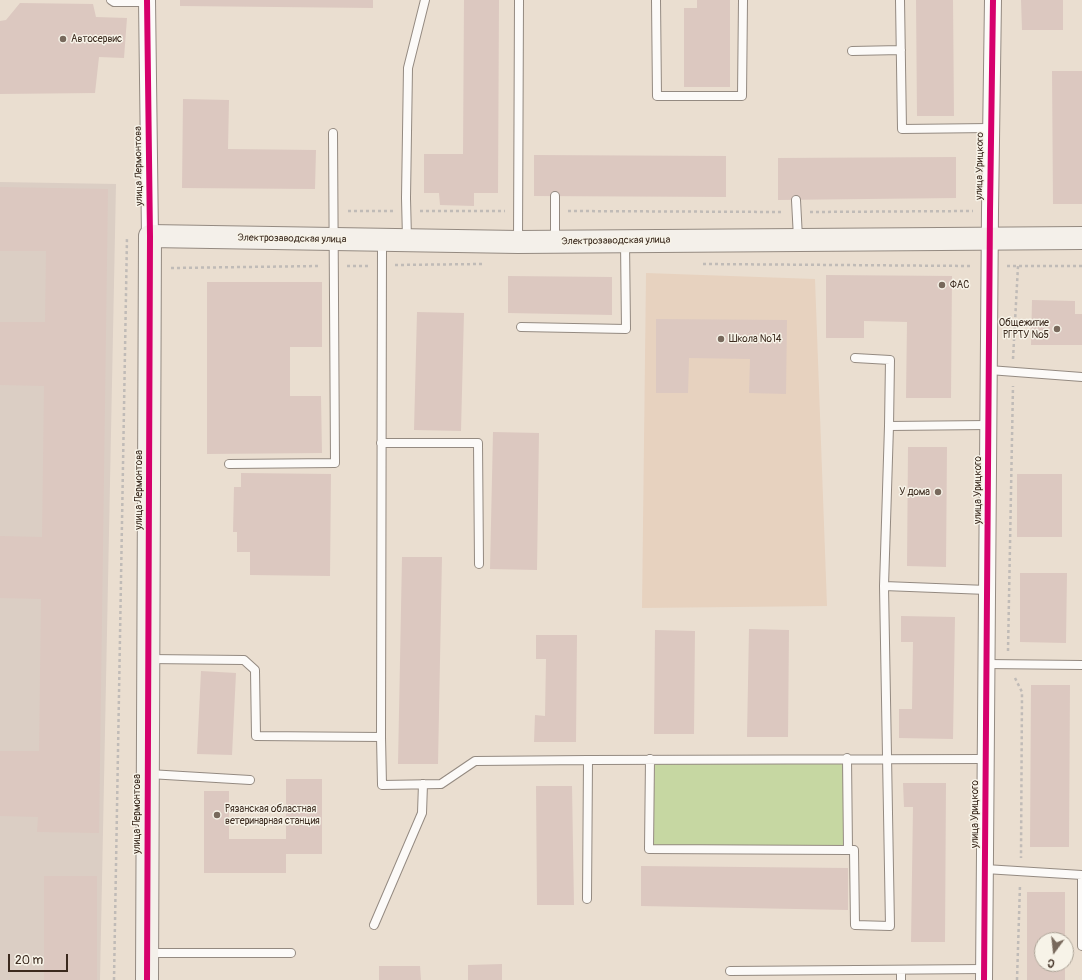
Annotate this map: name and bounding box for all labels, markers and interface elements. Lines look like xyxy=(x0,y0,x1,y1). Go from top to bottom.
place label: Автосервис xyxy=(71,33,122,45)
marker: Автосервис xyxy=(58,34,68,44)
street label: улица Лермонтова xyxy=(132,126,146,206)
street label: улица Урицкого xyxy=(973,132,987,200)
street label: Электрозаводская улица xyxy=(237,232,347,246)
street label: Электрозаводская улица xyxy=(561,234,671,248)
place label: ФАС xyxy=(950,279,969,291)
marker: ФАС xyxy=(937,280,947,290)
place label: Общежитие РГРТУ №5 xyxy=(999,317,1049,340)
marker: Общежитие РГРТУ №5 xyxy=(1052,324,1062,334)
place label: Школа №14 xyxy=(729,333,782,345)
marker: Школа №14 xyxy=(716,334,726,344)
street label: улица Лермонтова xyxy=(133,450,145,530)
street label: улица Урицкого xyxy=(972,456,984,524)
place label: У дома xyxy=(899,486,930,498)
marker: У дома xyxy=(933,487,943,497)
street label: улица Лермонтова xyxy=(131,774,143,854)
street label: улица Урицкого xyxy=(969,780,981,848)
place label: Рязанская областная ветеринарная станция xyxy=(225,803,320,826)
marker: Рязанская областная ветеринарная станция xyxy=(212,810,222,820)
north arrow xyxy=(1034,932,1074,972)
scale bar xyxy=(10,946,70,972)
text: 20 m xyxy=(15,953,43,968)
text: С xyxy=(1046,956,1056,970)

